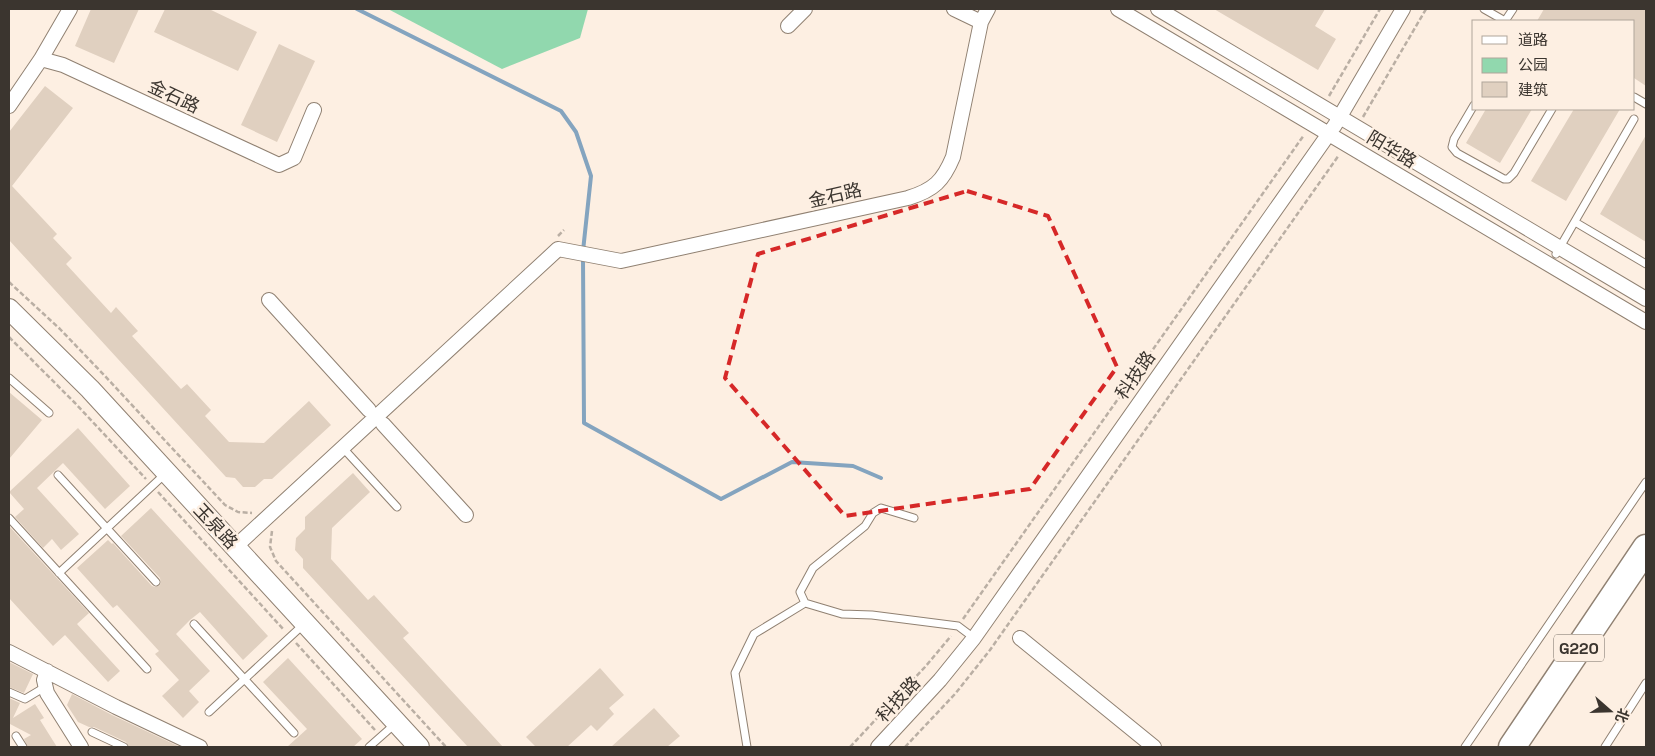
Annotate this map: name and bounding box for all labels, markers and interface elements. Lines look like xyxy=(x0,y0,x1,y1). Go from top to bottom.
legend xyxy=(1472,20,1635,110)
text: 道路 xyxy=(1518,30,1548,49)
text: 公园 xyxy=(1518,55,1548,74)
street label: 金石路 xyxy=(145,74,203,118)
text: 建筑 xyxy=(1518,80,1548,99)
street label: 阳华路 xyxy=(1363,125,1421,173)
street label: 金石路 xyxy=(806,178,864,212)
street label: 科技路 xyxy=(1110,346,1160,404)
street label: 玉泉路 xyxy=(189,498,243,554)
road number: G220 xyxy=(1554,634,1604,661)
street label: 科技路 xyxy=(871,671,925,727)
north arrow xyxy=(1585,686,1635,736)
text: 北 xyxy=(1611,706,1633,725)

